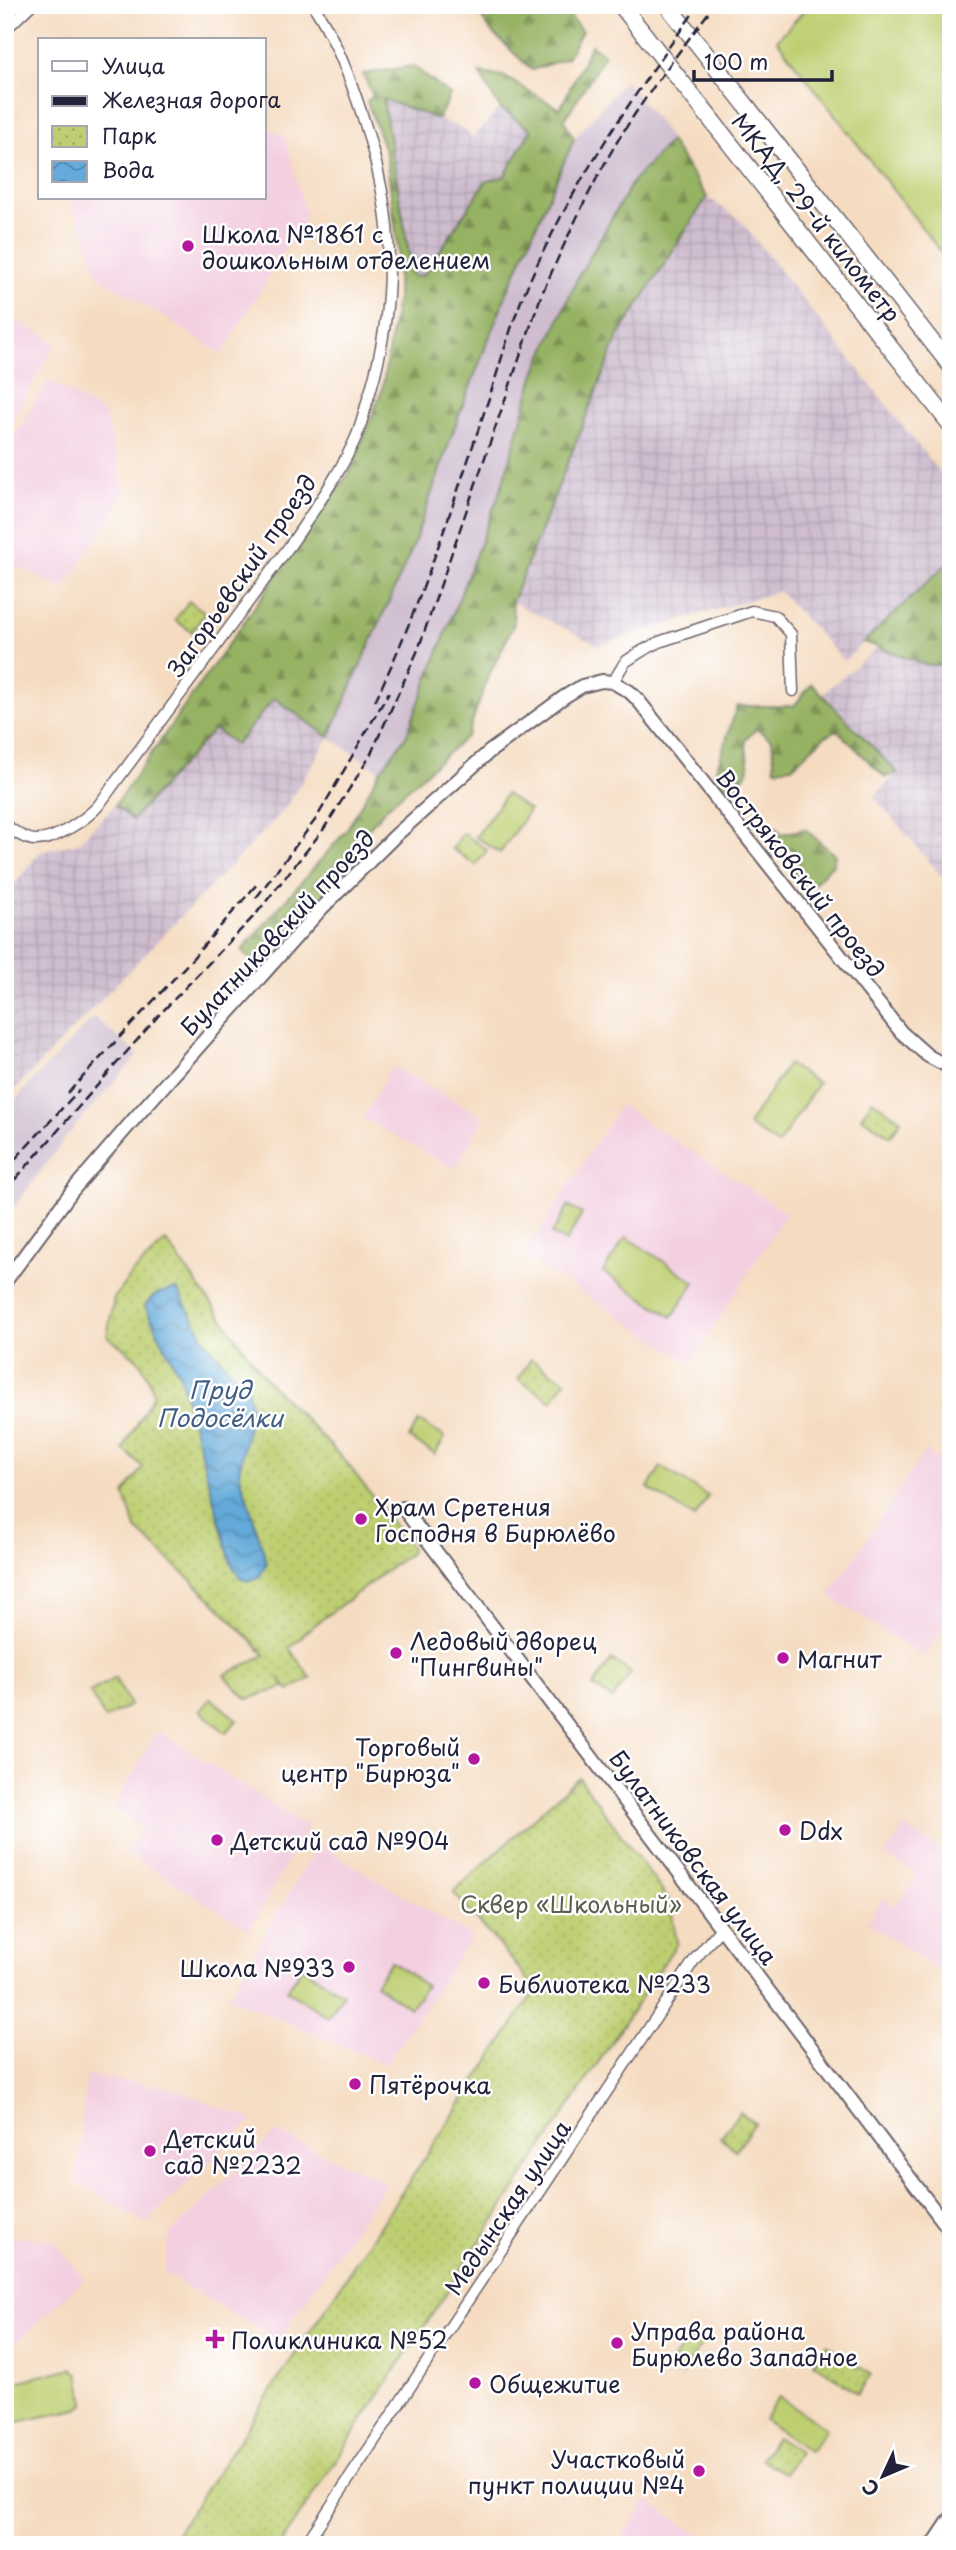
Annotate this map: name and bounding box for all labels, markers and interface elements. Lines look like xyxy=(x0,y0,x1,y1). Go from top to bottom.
legend xyxy=(38,38,266,200)
scale bar xyxy=(694,38,832,82)
text: 100 m xyxy=(704,45,768,77)
text: Улица xyxy=(102,49,165,81)
text: Железная дорога xyxy=(102,83,280,115)
street label: МКАД, 29-й километр xyxy=(724,105,910,329)
text: Парк xyxy=(102,119,157,151)
text: Вода xyxy=(102,153,154,185)
place label: Школа №1861 с дошкольным отделением xyxy=(202,216,490,277)
marker: Школа №1861 с дошкольным отделением xyxy=(180,238,196,254)
street label: Загорьевский проезд xyxy=(158,467,324,683)
street label: Востряковский проезд xyxy=(708,761,894,985)
street label: Булатниковский проезд xyxy=(172,821,382,1043)
water label: Пруд Подосёлки xyxy=(157,1371,285,1435)
place label: Храм Сретения Господня в Бирюлёво xyxy=(375,1489,616,1550)
marker: Храм Сретения Господня в Бирюлёво xyxy=(353,1511,369,1527)
place label: Ледовый дворец "Пингвины" xyxy=(410,1623,597,1684)
place label: Магнит xyxy=(797,1641,883,1676)
marker: Ледовый дворец "Пингвины" xyxy=(388,1645,404,1661)
marker: Магнит xyxy=(775,1650,791,1666)
place label: Торговый центр "Бирюза" xyxy=(281,1729,460,1790)
street label: Булатниковская улица xyxy=(602,1742,787,1972)
marker: Торговый центр "Бирюза" xyxy=(466,1751,482,1767)
place label: Ddx xyxy=(799,1813,843,1848)
marker: Ddx xyxy=(777,1822,793,1838)
place label: Детский сад №904 xyxy=(230,1823,450,1858)
marker: Детский сад №904 xyxy=(209,1832,225,1848)
park label: Сквер «Школьный» xyxy=(460,1886,682,1921)
place label: Школа №933 xyxy=(180,1950,335,1985)
marker: Школа №933 xyxy=(341,1959,357,1975)
place label: Библиотека №233 xyxy=(498,1966,711,2001)
marker: Библиотека №233 xyxy=(476,1975,492,1991)
place label: Пятёрочка xyxy=(369,2067,491,2102)
marker: Пятёрочка xyxy=(347,2076,363,2092)
street label: Медынская улица xyxy=(435,2112,579,2302)
place label: Детский сад №2232 xyxy=(163,2121,301,2182)
marker: Детский сад №2232 xyxy=(142,2143,158,2159)
place label: Управа района Бирюлево Западное xyxy=(631,2313,858,2374)
place label: Поликлиника №52 xyxy=(231,2322,448,2357)
marker: Поликлиника №52 xyxy=(205,2329,225,2349)
marker: Управа района Бирюлево Западное xyxy=(609,2335,625,2351)
place label: Общежитие xyxy=(489,2366,621,2401)
marker: Общежитие xyxy=(467,2375,483,2391)
place label: Участковый пункт полиции №4 xyxy=(468,2441,685,2502)
north arrow xyxy=(848,2442,918,2512)
marker: Участковый пункт полиции №4 xyxy=(691,2463,707,2479)
text: С xyxy=(855,2474,885,2503)

